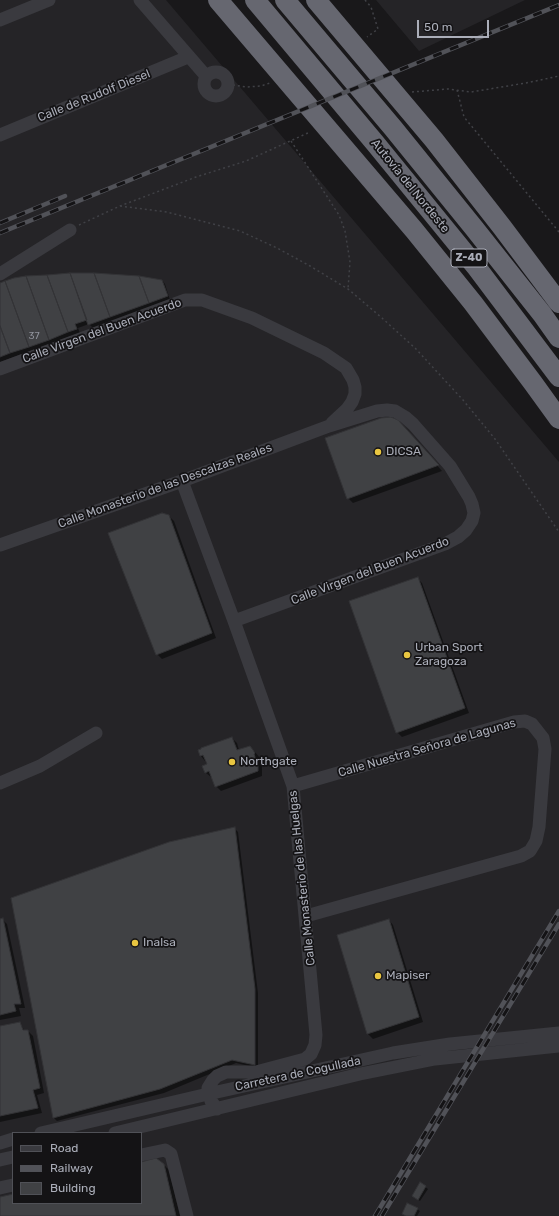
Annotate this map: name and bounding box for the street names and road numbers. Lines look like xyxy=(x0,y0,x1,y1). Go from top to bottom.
street label: Calle de Rudolf Diesel xyxy=(36,67,152,125)
street label: Autovía del Nordeste xyxy=(368,136,452,236)
road number: Z-40 xyxy=(451,249,487,267)
street label: Calle Virgen del Buen Acuerdo xyxy=(20,295,184,367)
street label: Calle Monasterio de las Descalzas Reales xyxy=(56,440,274,532)
street label: Calle Virgen del Buen Acuerdo xyxy=(289,534,451,608)
street label: Calle Nuestra Señora de Lagunas xyxy=(336,716,518,780)
street label: Calle Monasterio de las Huelgas xyxy=(286,790,318,966)
street label: Carretera de Cogullada xyxy=(234,1054,362,1094)

